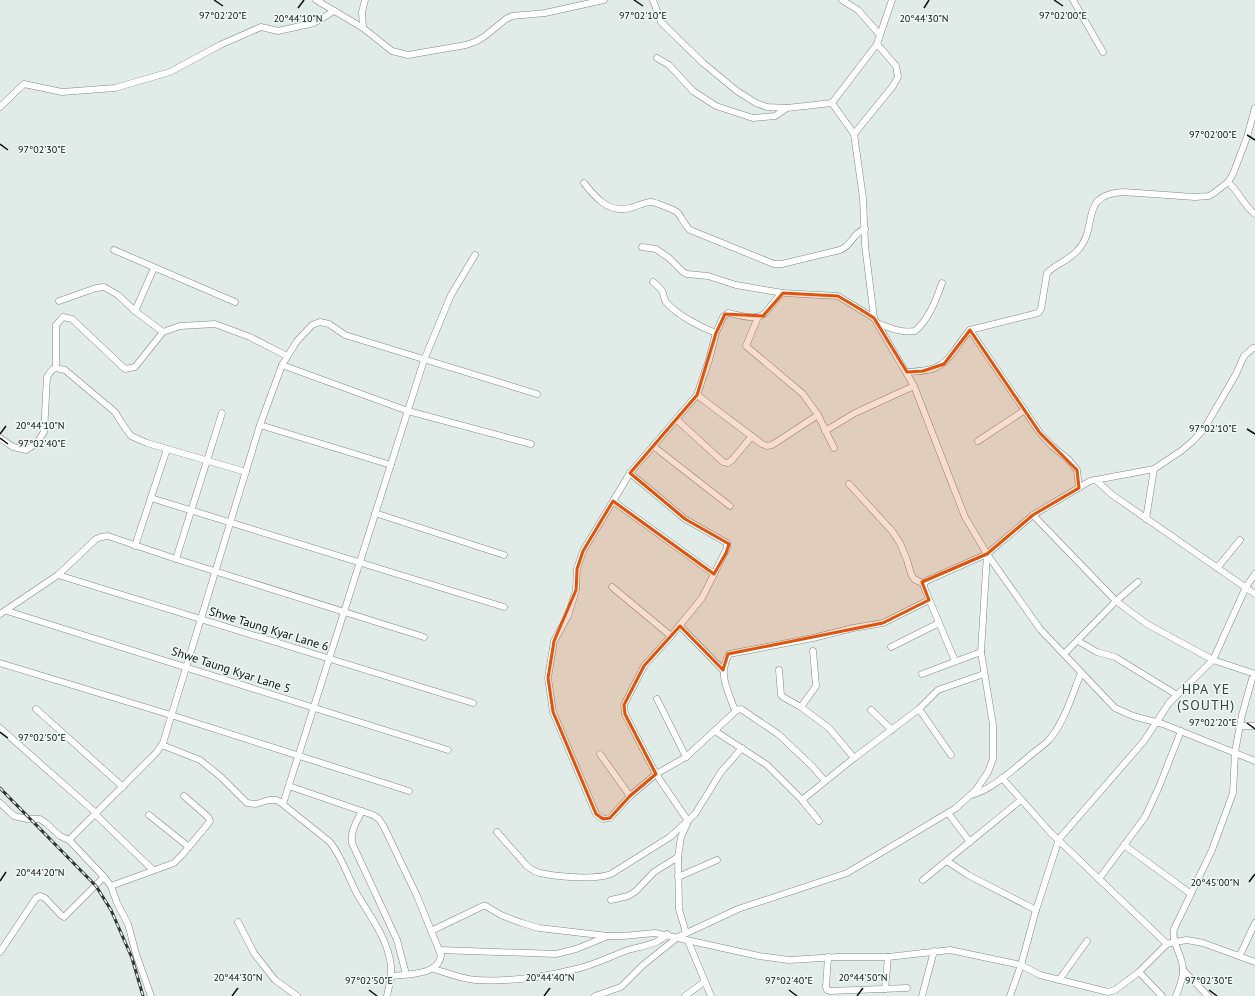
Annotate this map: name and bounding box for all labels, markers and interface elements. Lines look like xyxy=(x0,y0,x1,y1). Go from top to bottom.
text: 97°02'20"E xyxy=(199,9,247,22)
text: 97°02'10"E xyxy=(619,9,667,22)
text: 97°02'00"E xyxy=(1039,9,1087,22)
text: 20°44'10"N xyxy=(273,12,323,25)
text: 20°44'30"N xyxy=(899,12,949,25)
text: 97°02'00"E xyxy=(1189,128,1237,141)
text: 97°02'30"E xyxy=(18,143,66,156)
text: 20°44'10"N xyxy=(15,419,65,432)
text: 97°02'10"E xyxy=(1189,422,1237,435)
text: 97°02'40"E xyxy=(18,437,66,450)
street label: Shwe Taung Kyar Lane 6 xyxy=(207,603,331,654)
street label: Shwe Taung Kyar Lane 5 xyxy=(170,643,293,696)
district label: HPA YE (SOUTH) xyxy=(1177,680,1235,714)
text: 97°02'20"E xyxy=(1189,716,1237,729)
text: 97°02'50"E xyxy=(18,731,66,744)
text: 20°44'20"N xyxy=(15,866,65,879)
text: 20°45'00"N xyxy=(1190,876,1240,889)
text: 20°44'30"N xyxy=(213,971,263,984)
text: 20°44'40"N xyxy=(525,971,575,984)
text: 20°44'50"N xyxy=(838,971,888,984)
text: 97°02'50"E xyxy=(345,974,393,987)
text: 97°02'40"E xyxy=(765,974,813,987)
text: 97°02'30"E xyxy=(1185,974,1233,987)

